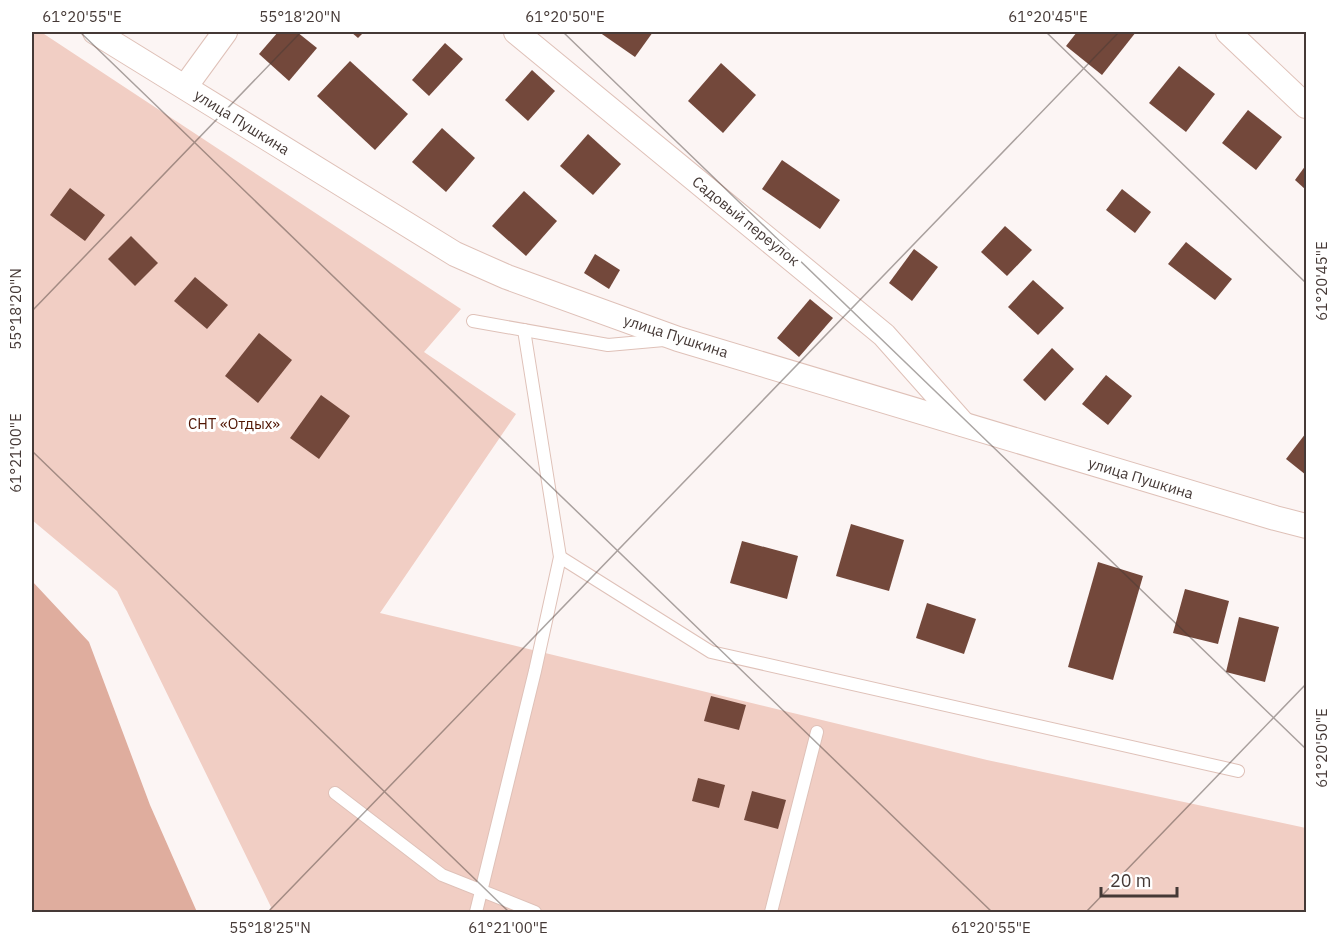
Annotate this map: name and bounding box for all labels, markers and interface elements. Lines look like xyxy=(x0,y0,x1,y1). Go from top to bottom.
text: 61°20'55"E xyxy=(42,7,122,26)
text: 55°18'20"N xyxy=(259,7,341,26)
text: 61°20'50"E xyxy=(525,7,605,26)
text: 61°20'45"E xyxy=(1008,7,1088,26)
street label: улица Пушкина xyxy=(191,85,293,159)
street label: Садовый переулок xyxy=(688,172,804,270)
text: 61°20'45"E xyxy=(1312,241,1331,321)
text: 55°18'20"N xyxy=(6,268,25,350)
street label: улица Пушкина xyxy=(621,310,731,362)
text: 61°21'00"E xyxy=(6,413,25,493)
park label: СНТ «Отдых» xyxy=(188,414,280,433)
street label: улица Пушкина xyxy=(1086,453,1196,503)
text: 61°20'50"E xyxy=(1312,708,1331,788)
scale bar xyxy=(1101,860,1178,898)
text: 20 m xyxy=(1110,869,1152,892)
text: 55°18'25"N xyxy=(229,918,311,937)
text: 61°21'00"E xyxy=(468,918,548,937)
text: 61°20'55"E xyxy=(951,918,1031,937)

